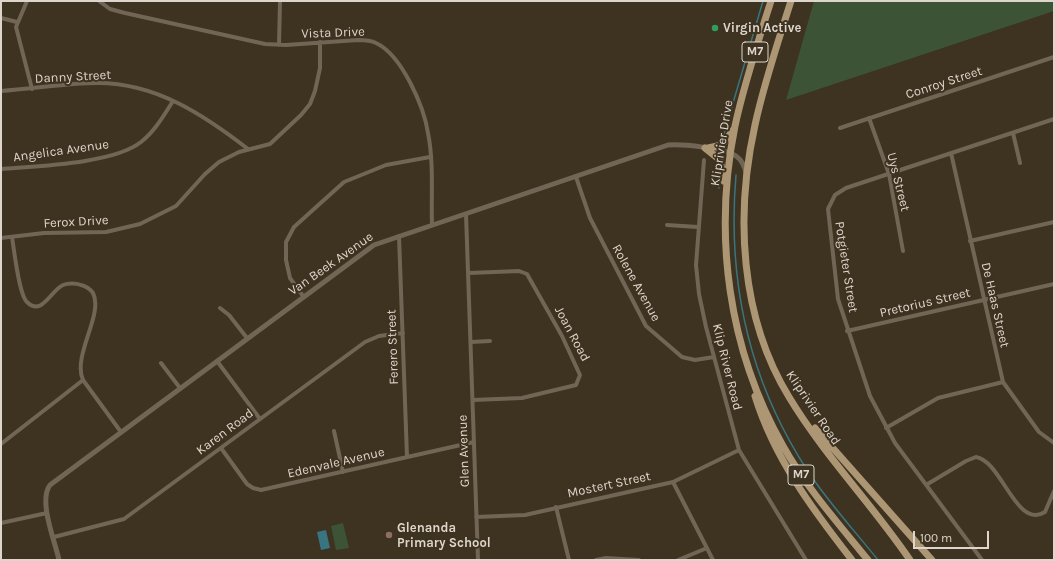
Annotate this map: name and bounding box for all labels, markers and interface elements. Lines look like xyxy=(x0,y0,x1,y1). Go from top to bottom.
place label: Virgin Active xyxy=(723,20,801,36)
marker: Virgin Active xyxy=(710,23,720,33)
street label: Vista Drive xyxy=(301,24,365,42)
road number: M7 xyxy=(742,42,768,62)
street label: Conroy Street xyxy=(904,63,984,103)
street label: Danny Street xyxy=(35,67,111,87)
street label: Kliprivier Drive xyxy=(708,99,736,187)
street label: Angelica Avenue xyxy=(12,137,110,165)
street label: Uys Street xyxy=(883,151,913,213)
street label: Ferox Drive xyxy=(43,213,109,231)
street label: Potgieter Street xyxy=(831,220,861,314)
street label: Van Beek Avenue xyxy=(286,229,376,299)
street label: Rolene Avenue xyxy=(608,242,664,324)
street label: De Haas Street xyxy=(978,261,1012,349)
street label: Pretorius Street xyxy=(878,285,972,321)
street label: Joan Road xyxy=(551,304,593,364)
street label: Ferero Street xyxy=(384,309,402,385)
street label: Klip River Road xyxy=(709,322,745,412)
street label: Kliprivier Road xyxy=(782,368,844,448)
street label: Karen Road xyxy=(193,406,257,458)
street label: Glen Avenue xyxy=(455,415,473,487)
street label: Edenvale Avenue xyxy=(286,444,386,482)
road number: M7 xyxy=(788,465,814,485)
street label: Mostert Street xyxy=(566,469,652,501)
place label: Glenanda Primary School xyxy=(397,520,491,551)
scale bar xyxy=(915,523,991,549)
marker: Glenanda Primary School xyxy=(384,530,394,540)
text: 100 m xyxy=(920,531,952,545)

